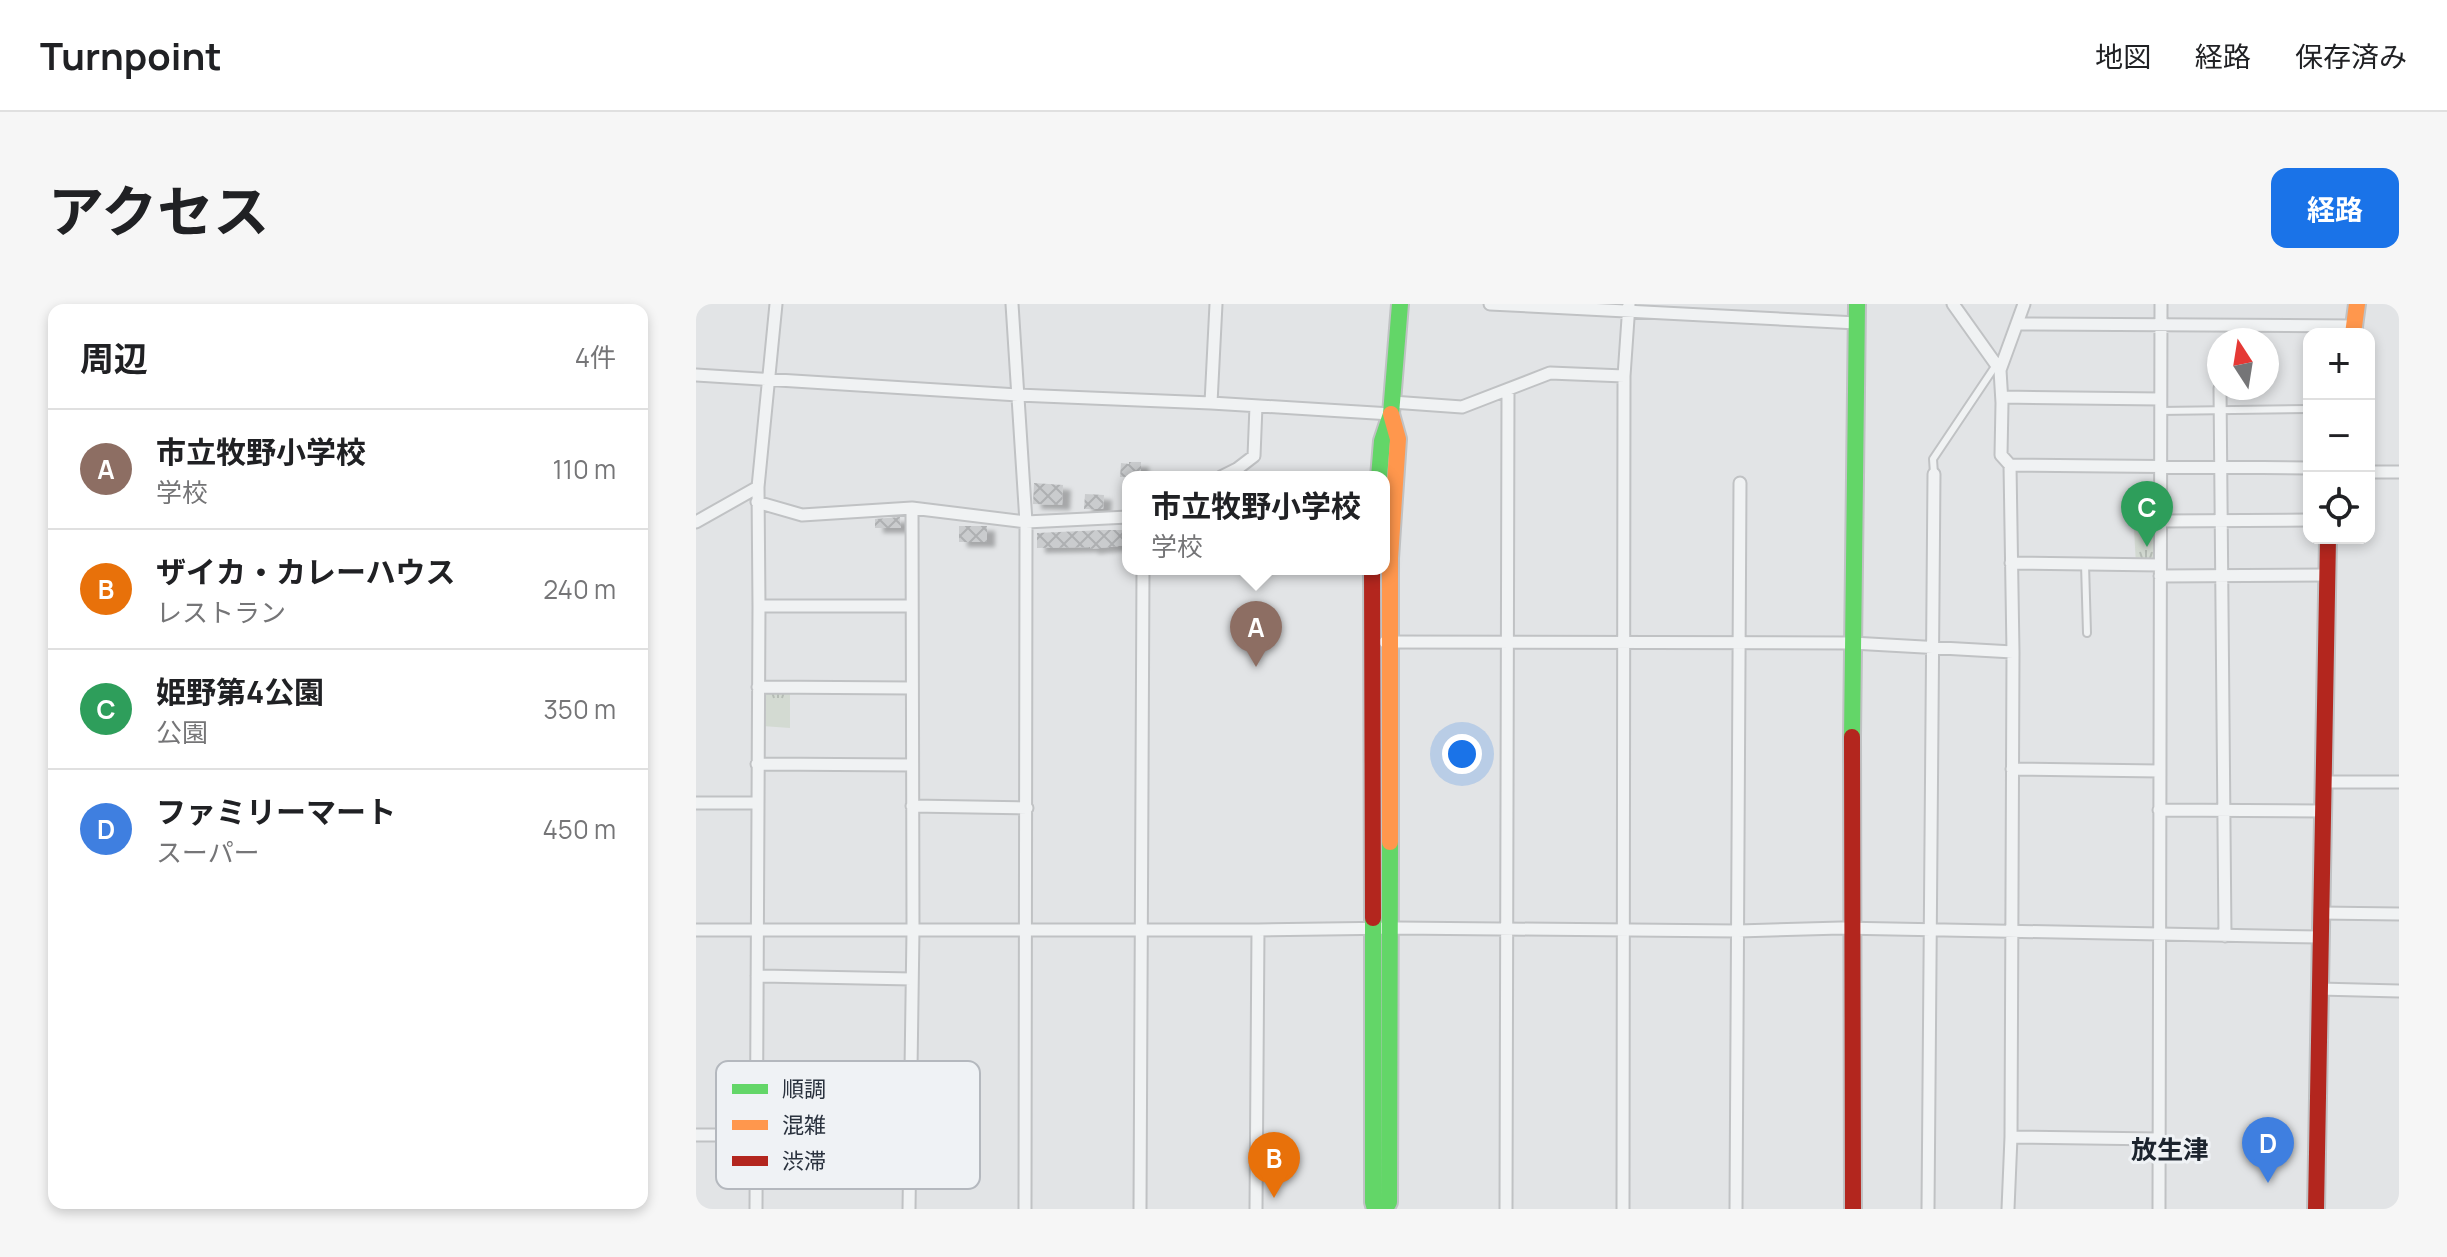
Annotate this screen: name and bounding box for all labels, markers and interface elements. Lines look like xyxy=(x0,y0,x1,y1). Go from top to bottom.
text: Turnpoint xyxy=(40,29,222,81)
text: 地図 xyxy=(2095,37,2151,75)
text: 経路 xyxy=(2195,37,2251,75)
text: 保存済み xyxy=(2295,37,2407,75)
button: 経路 xyxy=(2271,168,2399,248)
text: アクセス xyxy=(48,172,269,249)
north arrow xyxy=(2207,328,2279,400)
map controls xyxy=(2303,328,2375,544)
button: + xyxy=(2303,328,2375,400)
text: 周辺 xyxy=(80,335,148,381)
text: 4件 xyxy=(575,339,616,375)
button: − xyxy=(2303,400,2375,472)
text: 市立牧野小学校 xyxy=(156,431,366,472)
text: A xyxy=(97,451,115,487)
text: 110 m xyxy=(553,451,616,487)
popup xyxy=(1122,471,1390,575)
button: locate xyxy=(2303,472,2375,544)
text: 学校 xyxy=(156,474,208,510)
pin: C xyxy=(2121,481,2173,547)
text: 市立牧野小学校 xyxy=(1151,485,1361,526)
text: 学校 xyxy=(1151,528,1203,564)
text: ザイカ・カレーハウス xyxy=(156,551,455,592)
text: B xyxy=(98,571,114,607)
text: 240 m xyxy=(543,571,616,607)
text: レストラン xyxy=(156,594,286,630)
pin: A xyxy=(1230,601,1282,667)
text: 姫野第4公園 xyxy=(156,671,324,712)
text: C xyxy=(96,691,116,727)
text: 350 m xyxy=(543,691,616,727)
text: 公園 xyxy=(156,714,208,750)
your location xyxy=(1442,734,1482,774)
text: ファミリーマート xyxy=(156,791,396,832)
text: D xyxy=(97,811,115,847)
text: 450 m xyxy=(543,811,616,847)
text: スーパー xyxy=(156,834,260,870)
legend xyxy=(716,1061,980,1189)
text: 順調 xyxy=(782,1074,826,1104)
text: 混雑 xyxy=(782,1110,826,1140)
pin: D xyxy=(2242,1117,2294,1183)
district label: 放生津 xyxy=(2131,1131,2209,1167)
pin: B xyxy=(1248,1132,1300,1198)
text: 渋滞 xyxy=(782,1146,826,1176)

